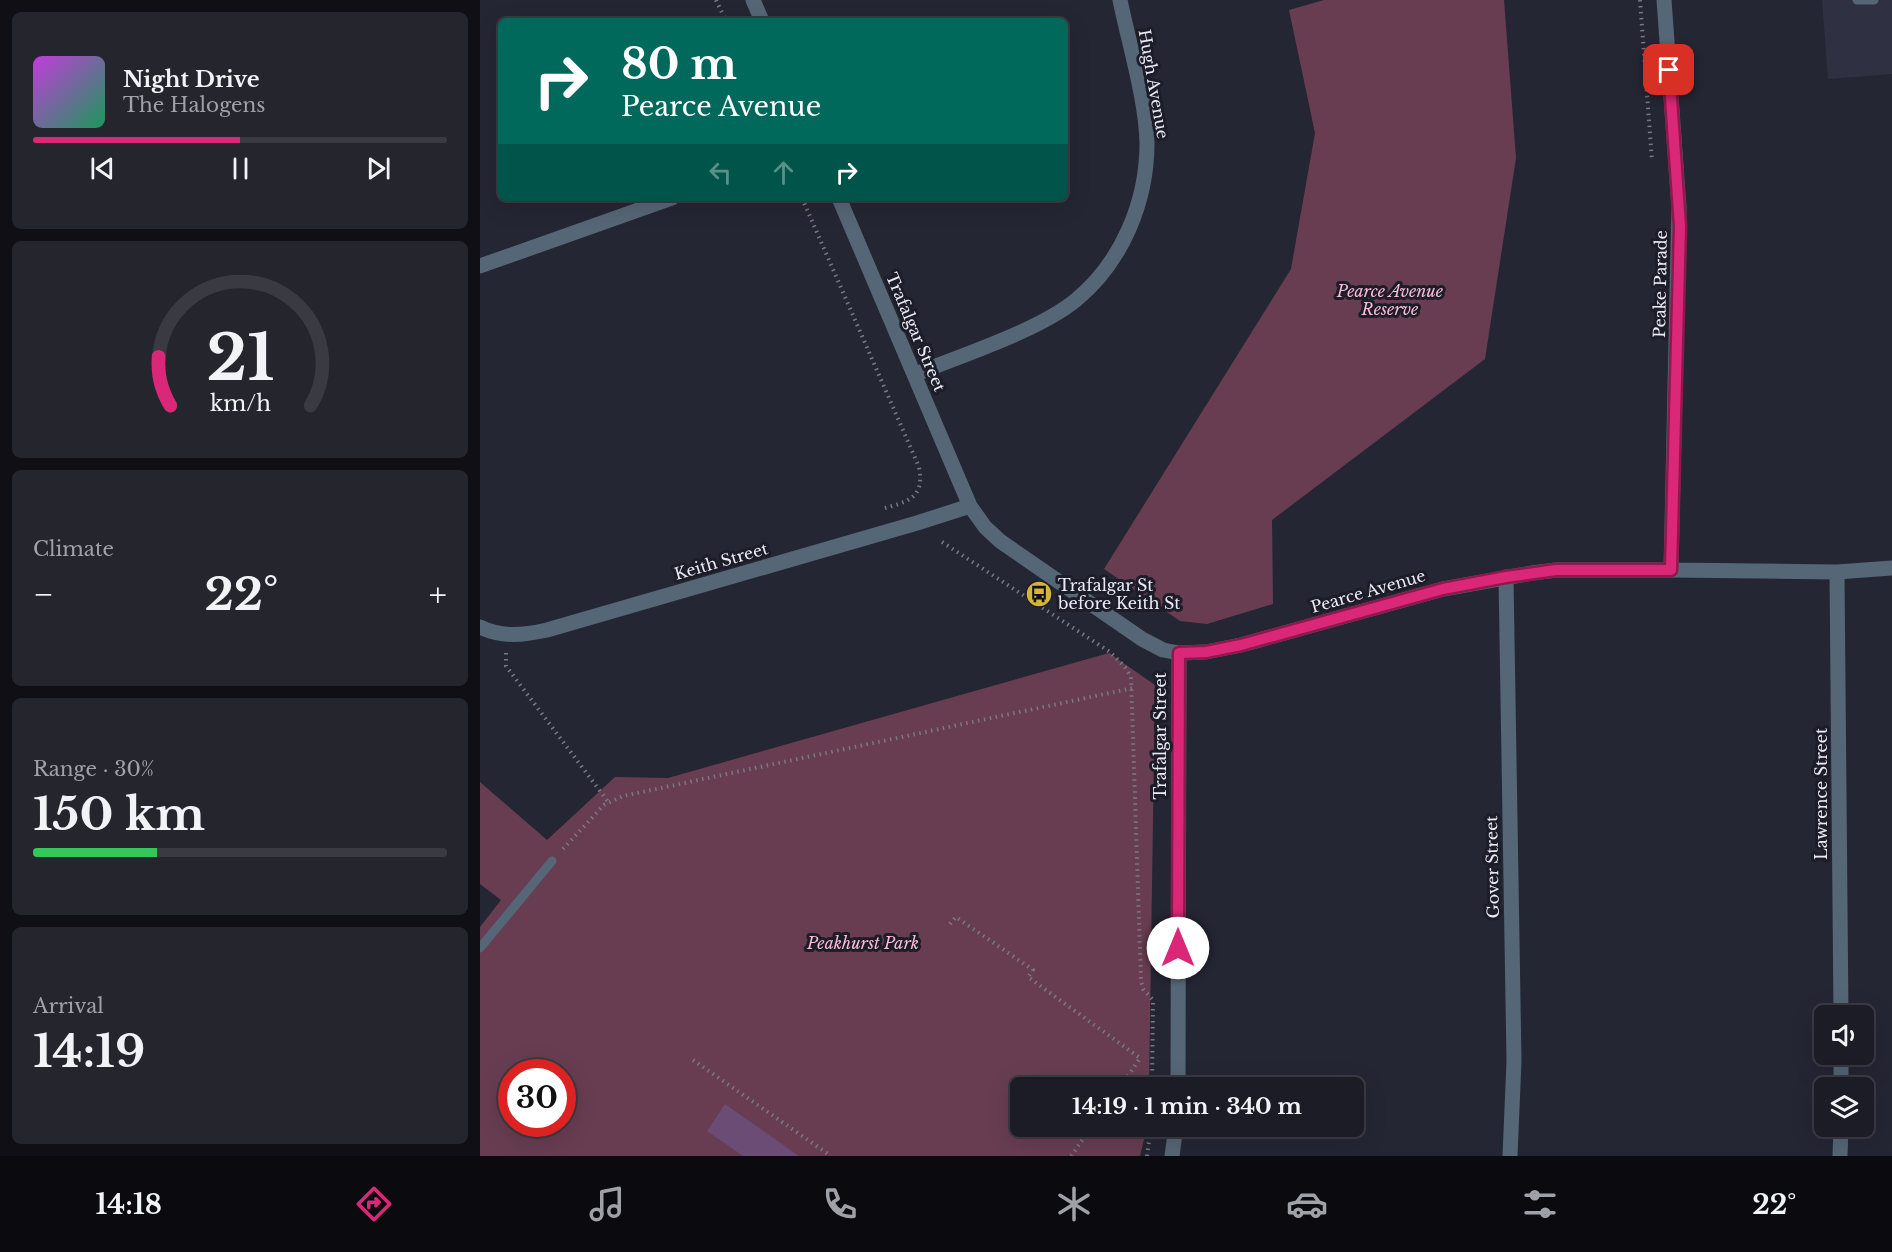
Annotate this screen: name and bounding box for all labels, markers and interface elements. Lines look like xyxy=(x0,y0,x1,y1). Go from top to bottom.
street label: Hugh Avenue xyxy=(1135,28,1173,140)
text: 80 m xyxy=(621,38,737,90)
icon: right xyxy=(522,42,600,120)
pin xyxy=(1643,44,1694,95)
icon: arrive xyxy=(1652,53,1685,86)
text: Night Drive xyxy=(123,66,260,93)
text: Pearce Avenue xyxy=(621,90,821,123)
text: The Halogens xyxy=(123,93,265,117)
icon: previous xyxy=(86,152,119,185)
icon: pause xyxy=(224,152,257,185)
icon: next xyxy=(362,152,395,185)
icon: left xyxy=(704,156,737,189)
icon: ahead xyxy=(767,156,800,189)
icon: right xyxy=(830,156,863,189)
street label: Peake Parade xyxy=(1649,230,1671,338)
street label: Trafalgar Street xyxy=(882,270,950,394)
park label: Pearce Avenue Reserve xyxy=(1336,281,1444,319)
text: 21 xyxy=(206,319,274,397)
text: km/h xyxy=(210,391,271,418)
text: Climate xyxy=(33,537,114,561)
street label: Keith Street xyxy=(672,538,770,584)
street label: Pearce Avenue xyxy=(1308,565,1428,617)
text: 22° xyxy=(205,566,278,622)
text: − xyxy=(33,574,54,615)
text: + xyxy=(429,574,447,615)
place label: Trafalgar St before Keith St xyxy=(1057,575,1180,613)
bus stop icon: Trafalgar St before Keith St xyxy=(1024,579,1054,609)
street label: Trafalgar Street xyxy=(1150,672,1170,800)
street label: Lawrence Street xyxy=(1811,728,1831,860)
text: Range · 30% xyxy=(33,757,154,781)
text: 150 km xyxy=(33,786,205,842)
street label: Gover Street xyxy=(1481,816,1503,918)
position arrow xyxy=(1146,916,1210,980)
park label: Peakhurst Park xyxy=(806,933,919,953)
text: Arrival xyxy=(33,994,104,1018)
map controls xyxy=(1814,1005,1874,1137)
button: sound xyxy=(1814,1005,1874,1065)
text: 14:19 xyxy=(33,1023,145,1079)
speed limit sign: 30 xyxy=(498,1059,576,1137)
button: layers xyxy=(1814,1077,1874,1137)
text: 14:19 · 1 min · 340 m xyxy=(1072,1093,1302,1120)
icon: directions xyxy=(353,1183,395,1225)
icon: music xyxy=(586,1183,628,1225)
icon: phone xyxy=(819,1183,861,1225)
icon: climate xyxy=(1053,1183,1095,1225)
icon: car xyxy=(1286,1183,1328,1225)
icon: filters xyxy=(1519,1183,1561,1225)
text: 14:18 xyxy=(96,1188,162,1221)
text: 22° xyxy=(1752,1188,1796,1221)

